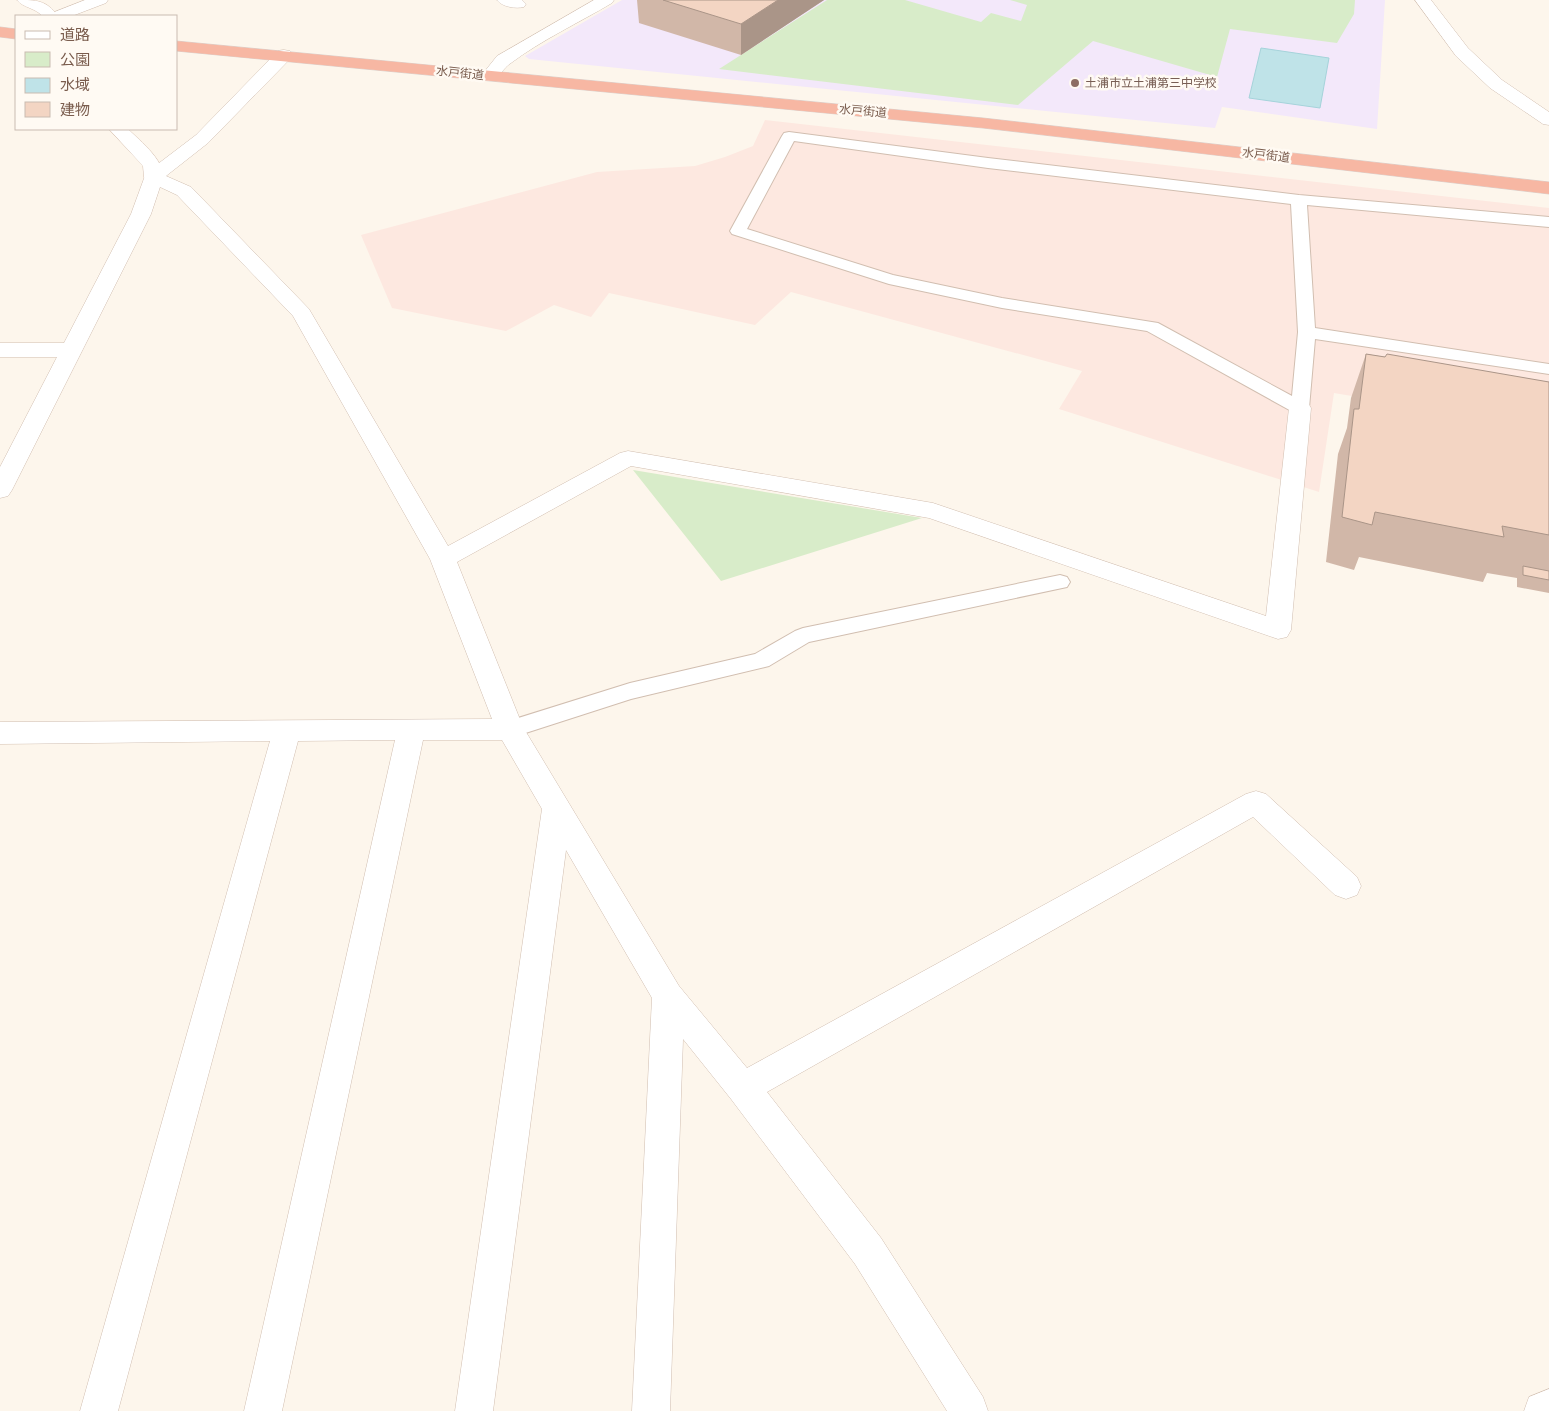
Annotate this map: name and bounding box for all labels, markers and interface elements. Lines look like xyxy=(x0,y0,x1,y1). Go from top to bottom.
legend xyxy=(15,15,178,130)
text: 道路 xyxy=(60,26,90,44)
text: 公園 xyxy=(60,51,90,69)
street label: 水戸街道 xyxy=(435,64,485,82)
text: 水域 xyxy=(60,76,90,94)
place label: 土浦市立土浦第三中学校 xyxy=(1085,76,1217,90)
marker: 土浦市立土浦第三中学校 xyxy=(1069,77,1081,89)
text: 建物 xyxy=(60,101,90,119)
street label: 水戸街道 xyxy=(838,102,888,120)
street label: 水戸街道 xyxy=(1241,145,1291,165)

